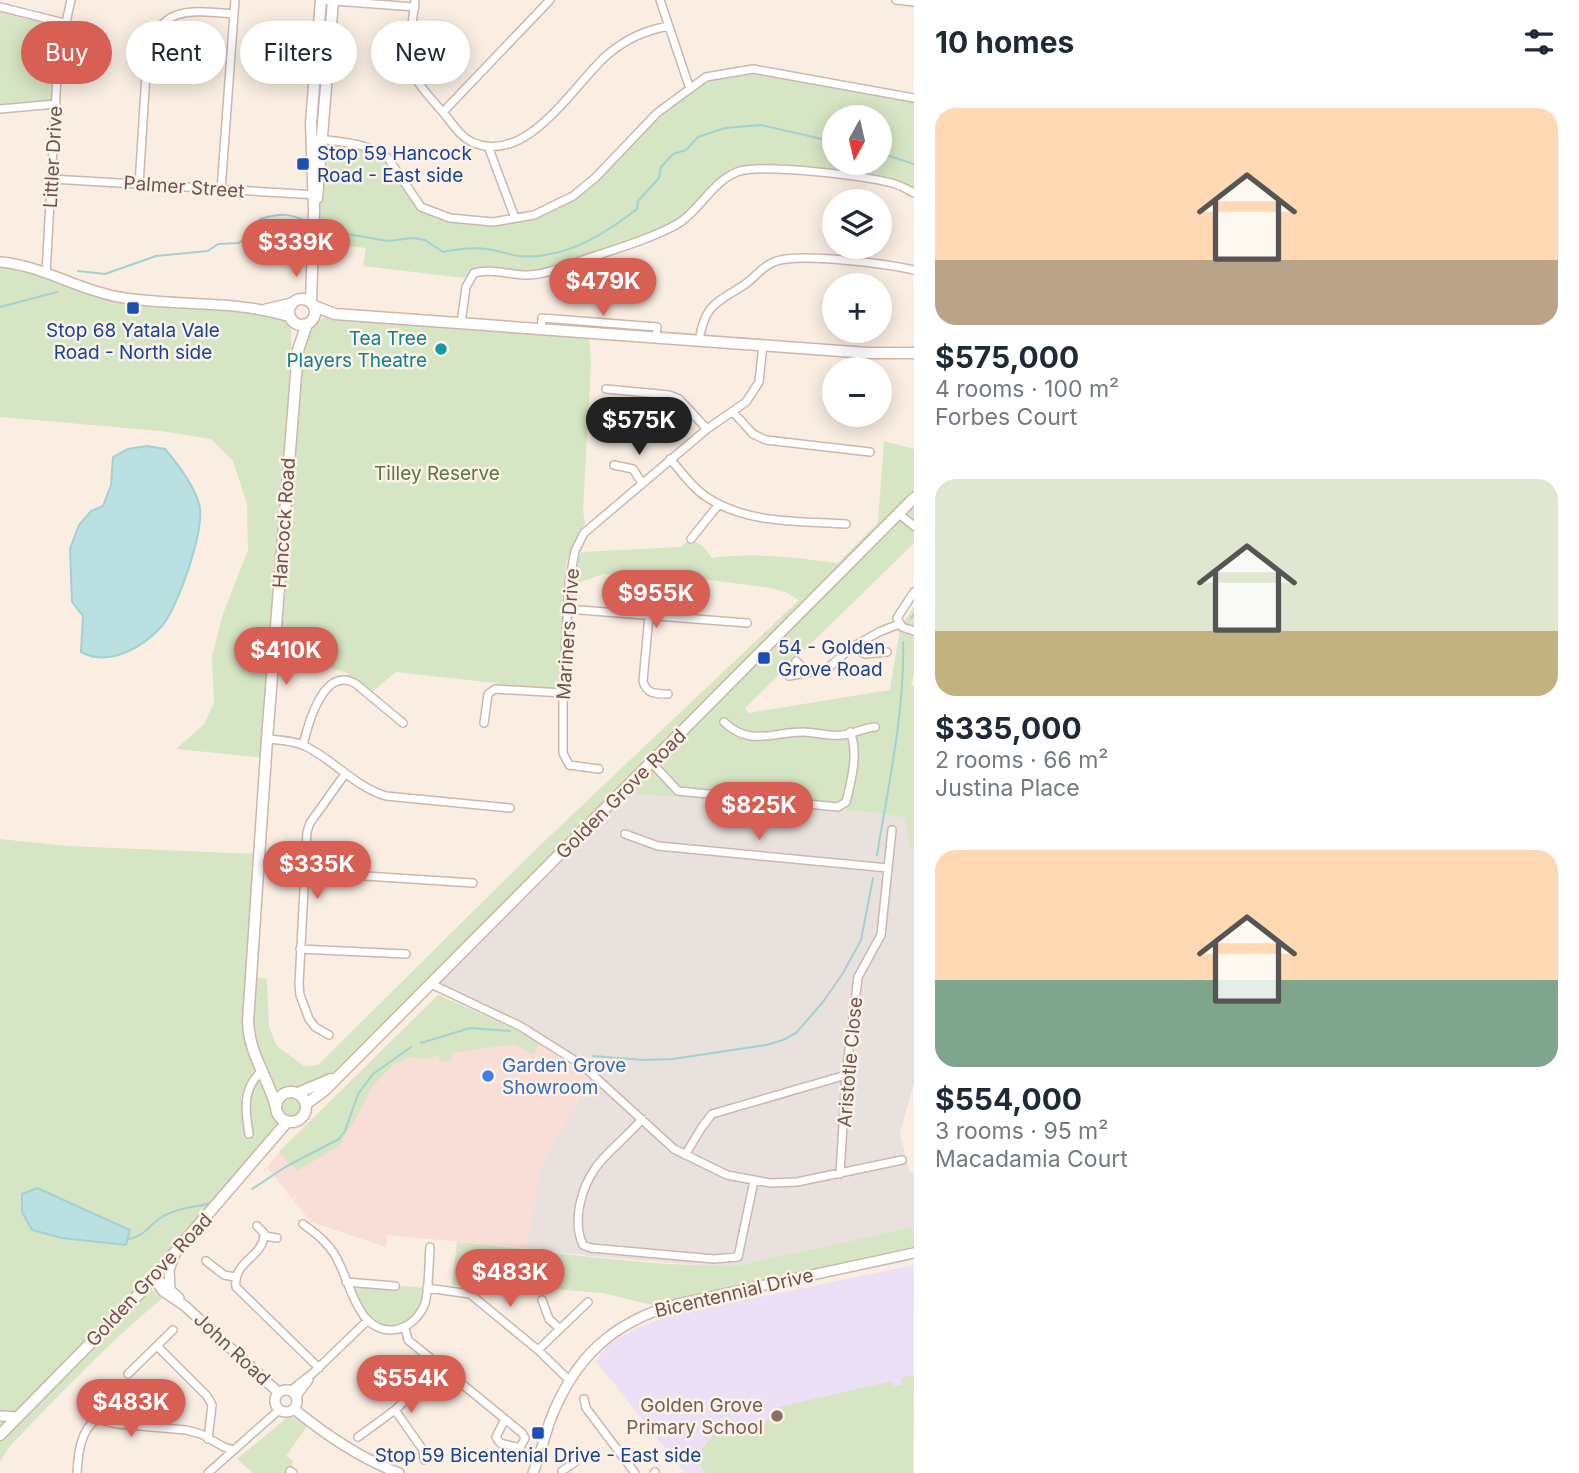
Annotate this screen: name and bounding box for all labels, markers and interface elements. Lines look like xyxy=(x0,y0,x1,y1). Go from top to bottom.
chip: Buy xyxy=(21,21,112,84)
chip: Rent xyxy=(126,21,226,84)
chip: Filters xyxy=(240,21,357,84)
chip: New xyxy=(371,21,470,84)
icon: filters xyxy=(1520,23,1558,61)
text: 10 homes xyxy=(935,24,1074,60)
street label: Littler Drive xyxy=(39,105,67,209)
north arrow xyxy=(822,105,892,175)
map controls xyxy=(822,105,892,427)
place label: Stop 59 Hancock Road - East side xyxy=(317,142,472,187)
icon: home xyxy=(1184,154,1310,280)
marker: Stop 59 Hancock Road - East side xyxy=(295,156,311,172)
street label: Palmer Street xyxy=(123,171,245,203)
button: layers xyxy=(822,189,892,259)
pin: $339K xyxy=(247,219,345,279)
text: $339K xyxy=(258,228,334,256)
pin: $479K xyxy=(554,258,652,318)
text: $479K xyxy=(565,267,641,295)
button: + xyxy=(822,273,892,343)
marker: Stop 68 Yatala Vale Road - North side xyxy=(125,300,141,316)
place label: Stop 68 Yatala Vale Road - North side xyxy=(46,319,220,364)
place label: Tea Tree Players Theatre xyxy=(286,327,427,372)
text: $575,000 xyxy=(935,339,1079,375)
marker: Tea Tree Players Theatre xyxy=(433,341,449,357)
button: − xyxy=(822,357,892,427)
text: 4 rooms · 100 m² xyxy=(935,375,1119,403)
pin: $575K xyxy=(590,398,688,457)
text: Forbes Court xyxy=(935,403,1077,431)
text: $575K xyxy=(602,406,676,434)
street label: Hancock Road xyxy=(268,457,300,589)
park label: Tilley Reserve xyxy=(374,462,500,485)
icon: home xyxy=(1184,525,1310,651)
street label: Mariners Drive xyxy=(552,567,584,701)
pin: $955K xyxy=(607,570,705,630)
text: $955K xyxy=(618,579,694,607)
pin: $410K xyxy=(237,628,335,687)
text: $410K xyxy=(250,636,322,664)
place label: 54 - Golden Grove Road xyxy=(778,636,885,681)
marker: 54 - Golden Grove Road xyxy=(756,650,772,666)
text: $335,000 xyxy=(935,710,1082,746)
street label: Golden Grove Road xyxy=(551,724,691,864)
text: 2 rooms · 66 m² xyxy=(935,746,1109,774)
text: Justina Place xyxy=(935,774,1080,802)
pin: $825K xyxy=(710,782,808,842)
text: $825K xyxy=(721,791,797,819)
pin: $335K xyxy=(268,842,366,901)
text: $335K xyxy=(279,850,355,878)
icon: home xyxy=(1184,896,1310,1022)
street label: Aristotle Close xyxy=(833,996,867,1128)
place label: Garden Grove Showroom xyxy=(502,1054,626,1099)
marker: Garden Grove Showroom xyxy=(480,1068,496,1084)
text: $554,000 xyxy=(935,1081,1082,1117)
text: 3 rooms · 95 m² xyxy=(935,1117,1108,1145)
text: Macadamia Court xyxy=(935,1145,1128,1173)
street label: Golden Grove Road xyxy=(81,1209,217,1351)
pin: $483K xyxy=(461,1250,559,1309)
text: $483K xyxy=(472,1258,548,1286)
street label: Bicentennial Drive xyxy=(652,1264,816,1322)
street label: John Road xyxy=(189,1308,275,1390)
pin: $554K xyxy=(362,1356,460,1415)
text: $554K xyxy=(373,1364,449,1392)
pin: $483K xyxy=(82,1380,180,1439)
text: $483K xyxy=(93,1388,169,1416)
place label: Golden Grove Primary School xyxy=(626,1394,763,1439)
marker: Golden Grove Primary School xyxy=(769,1408,785,1424)
marker: Stop 59 Bicentenial Drive - East side xyxy=(530,1425,546,1441)
place label: Stop 59 Bicentenial Drive - East side xyxy=(375,1444,701,1467)

